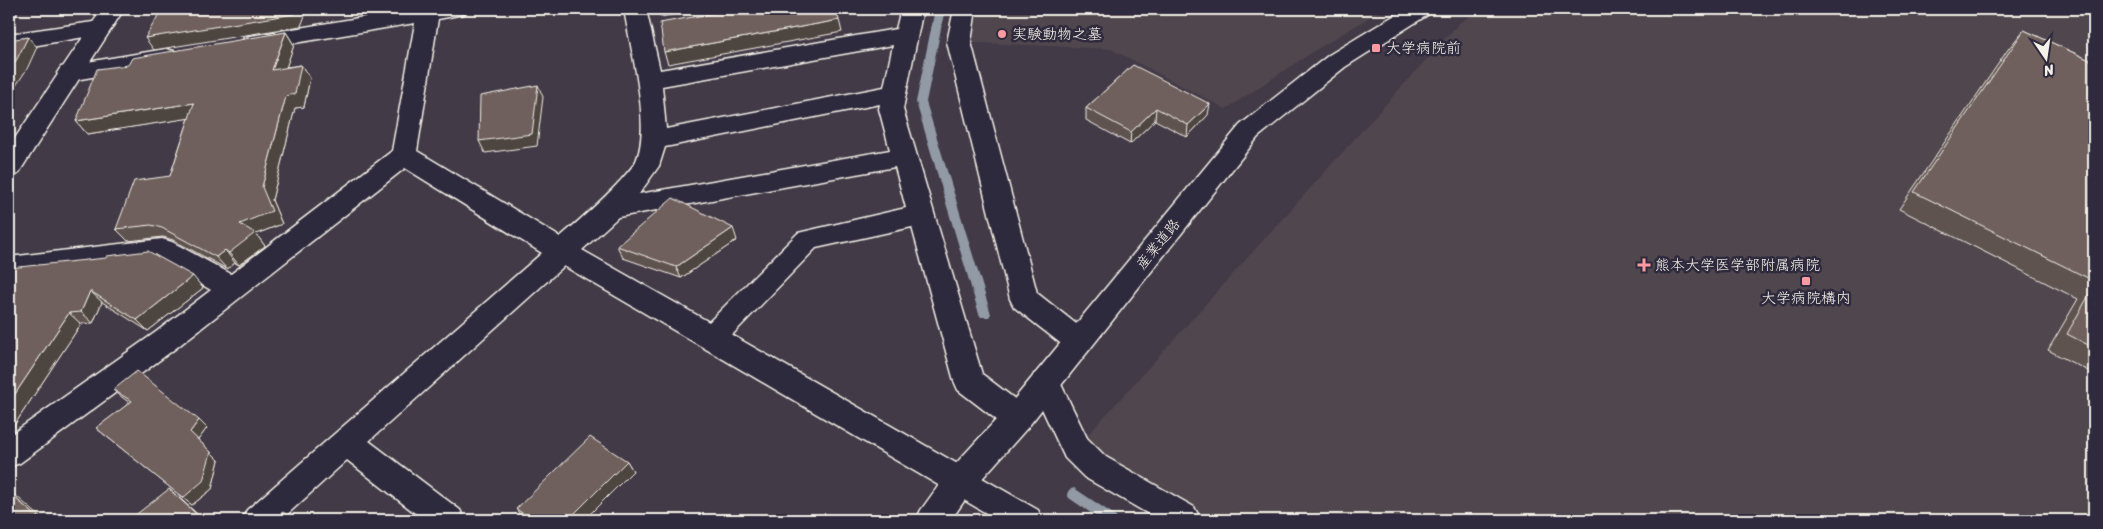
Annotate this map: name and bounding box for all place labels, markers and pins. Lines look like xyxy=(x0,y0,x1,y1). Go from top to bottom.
place label: 実験動物之墓 xyxy=(1012,21,1102,47)
marker: 実験動物之墓 xyxy=(996,28,1008,40)
place label: 大学病院前 xyxy=(1386,35,1461,61)
marker: 大学病院前 xyxy=(1370,42,1382,54)
place label: 熊本大学医学部附属病院 xyxy=(1655,252,1820,278)
marker: 熊本大学医学部附属病院 xyxy=(1637,258,1651,272)
marker: 大学病院構内 xyxy=(1800,275,1812,287)
place label: 大学病院構内 xyxy=(1761,285,1851,311)

